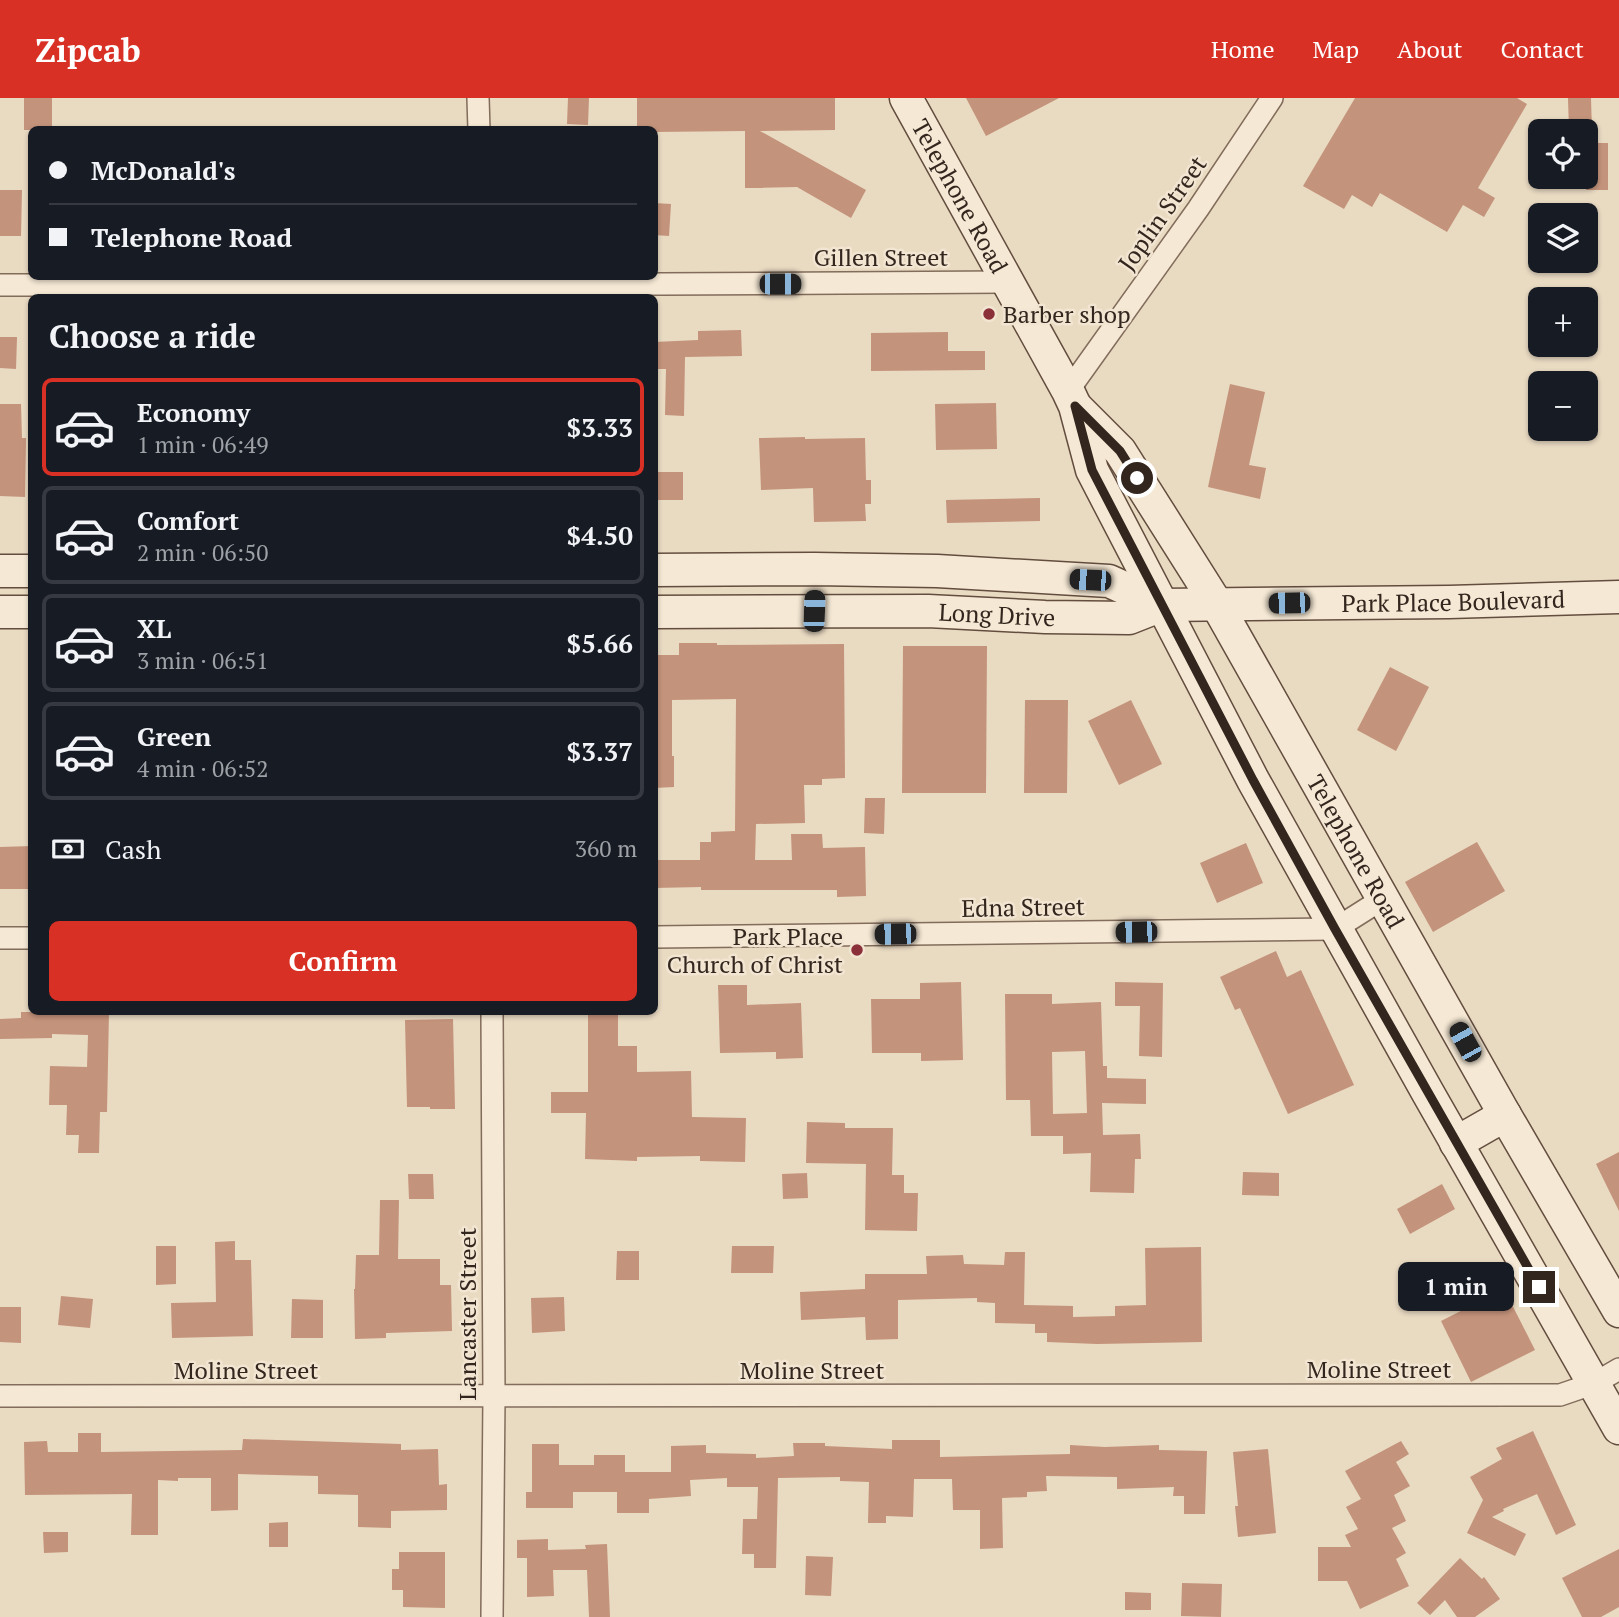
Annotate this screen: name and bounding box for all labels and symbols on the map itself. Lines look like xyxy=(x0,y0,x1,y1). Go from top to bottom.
street label: Telephone Road xyxy=(905,113,1016,279)
street label: Joplin Street xyxy=(1111,149,1213,277)
street label: Gillen Street xyxy=(814,241,948,273)
car xyxy=(760,274,802,295)
place label: Barber shop xyxy=(1003,298,1131,330)
marker: Barber shop xyxy=(981,306,997,322)
route start xyxy=(1121,462,1153,494)
car xyxy=(1069,568,1112,592)
street label: Park Place Boulevard xyxy=(1341,583,1566,619)
car xyxy=(803,590,826,632)
car xyxy=(1268,592,1311,614)
street label: Long Drive xyxy=(938,596,1055,633)
street label: Telephone Road xyxy=(1300,769,1412,934)
street label: Edna Street xyxy=(961,890,1085,924)
place label: Park Place Church of Christ xyxy=(667,920,843,980)
car xyxy=(1115,921,1158,943)
car xyxy=(874,923,917,945)
marker: Park Place Church of Christ xyxy=(849,942,865,958)
car xyxy=(1446,1019,1485,1065)
street label: Lancaster Street xyxy=(451,1227,483,1401)
callout: 1 min xyxy=(1399,1262,1514,1312)
route end xyxy=(1523,1271,1555,1303)
street label: Moline Street xyxy=(1307,1353,1451,1385)
street label: Moline Street xyxy=(174,1354,318,1386)
street label: Moline Street xyxy=(740,1354,884,1386)

